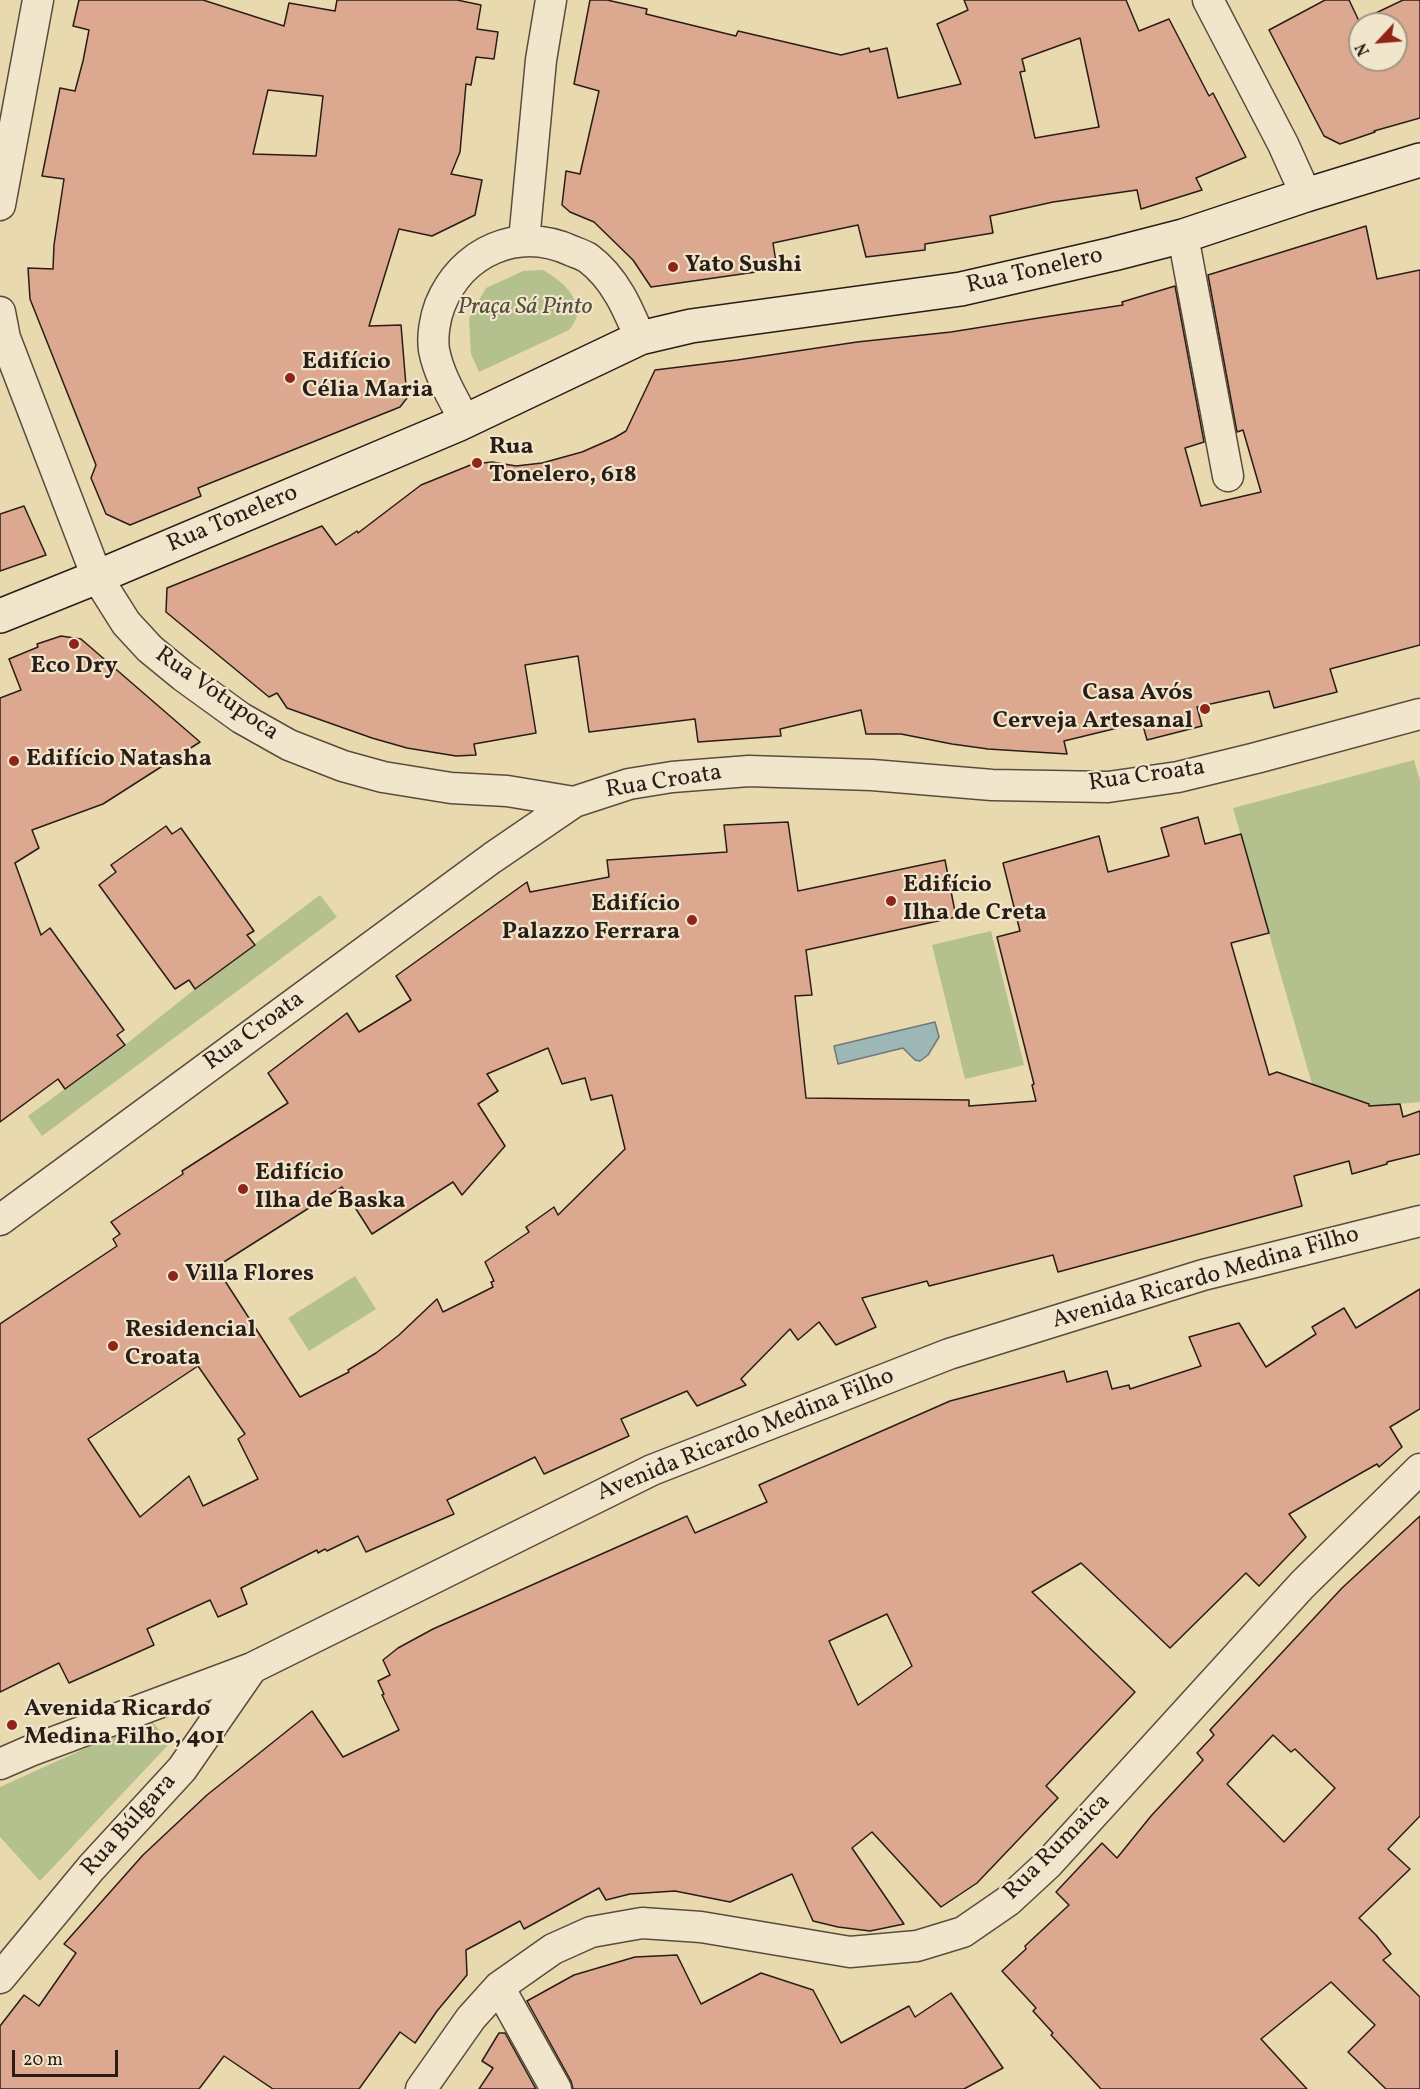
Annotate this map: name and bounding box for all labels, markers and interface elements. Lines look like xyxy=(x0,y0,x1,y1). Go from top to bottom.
north arrow xyxy=(1348,12,1408,72)
text: N xyxy=(1351,39,1376,59)
street label: Rua Tonelero xyxy=(964,242,1106,302)
place label: Yato Sushi xyxy=(685,253,802,281)
marker: Yato Sushi xyxy=(666,260,680,274)
park label: Praça Sá Pinto xyxy=(458,295,592,323)
place label: Edifício Célia Maria xyxy=(302,350,433,406)
marker: Edifício Célia Maria xyxy=(283,371,297,385)
place label: Rua Tonelero, 618 xyxy=(489,435,637,491)
marker: Rua Tonelero, 618 xyxy=(470,456,484,470)
street label: Rua Tonelero xyxy=(163,480,303,560)
marker: Eco Dry xyxy=(67,637,81,651)
street label: Rua Votupoca xyxy=(148,642,284,748)
place label: Eco Dry xyxy=(30,654,118,682)
place label: Casa Avós Cerveja Artesanal xyxy=(993,681,1193,737)
marker: Casa Avós Cerveja Artesanal xyxy=(1198,702,1212,716)
place label: Edifício Natasha xyxy=(26,747,212,775)
marker: Edifício Natasha xyxy=(7,754,21,768)
street label: Rua Croata xyxy=(1087,755,1207,799)
street label: Rua Croata xyxy=(604,760,724,806)
place label: Edifício Ilha de Creta xyxy=(903,873,1047,929)
place label: Edifício Palazzo Ferrara xyxy=(502,892,680,948)
marker: Edifício Ilha de Creta xyxy=(884,894,898,908)
marker: Edifício Palazzo Ferrara xyxy=(685,913,699,927)
street label: Rua Croata xyxy=(199,986,311,1078)
place label: Edifício Ilha de Baska xyxy=(255,1161,405,1217)
marker: Edifício Ilha de Baska xyxy=(236,1182,250,1196)
street label: Avenida Ricardo Medina Filho xyxy=(1049,1221,1363,1337)
place label: Villa Flores xyxy=(185,1262,314,1290)
marker: Villa Flores xyxy=(166,1269,180,1283)
place label: Residencial Croata xyxy=(125,1318,256,1374)
marker: Residencial Croata xyxy=(106,1339,120,1353)
street label: Avenida Ricardo Medina Filho xyxy=(593,1363,899,1509)
place label: Avenida Ricardo Medina Filho, 401 xyxy=(24,1697,225,1753)
marker: Avenida Ricardo Medina Filho, 401 xyxy=(5,1718,19,1732)
street label: Rua Búlgara xyxy=(76,1769,184,1883)
street label: Rua Rumaica xyxy=(998,1788,1118,1908)
scale bar xyxy=(15,2038,122,2076)
text: 20 m xyxy=(23,2048,63,2073)

